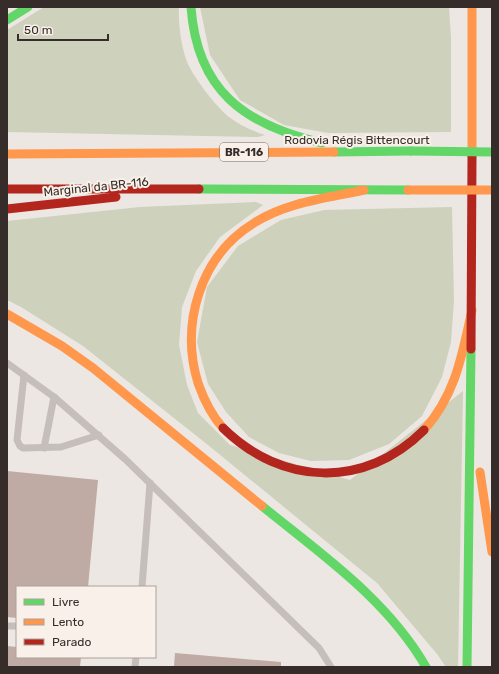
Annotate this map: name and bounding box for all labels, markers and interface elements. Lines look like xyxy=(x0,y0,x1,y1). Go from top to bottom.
scale bar xyxy=(18,16,108,42)
text: 50 m xyxy=(24,23,52,37)
street label: Rodovia Régis Bittencourt xyxy=(284,133,430,147)
road number: BR-116 xyxy=(220,143,268,161)
street label: Marginal da BR-116 xyxy=(43,175,149,199)
legend xyxy=(16,586,156,658)
text: Livre xyxy=(52,595,80,609)
text: Lento xyxy=(52,615,84,629)
text: Parado xyxy=(52,635,91,649)

